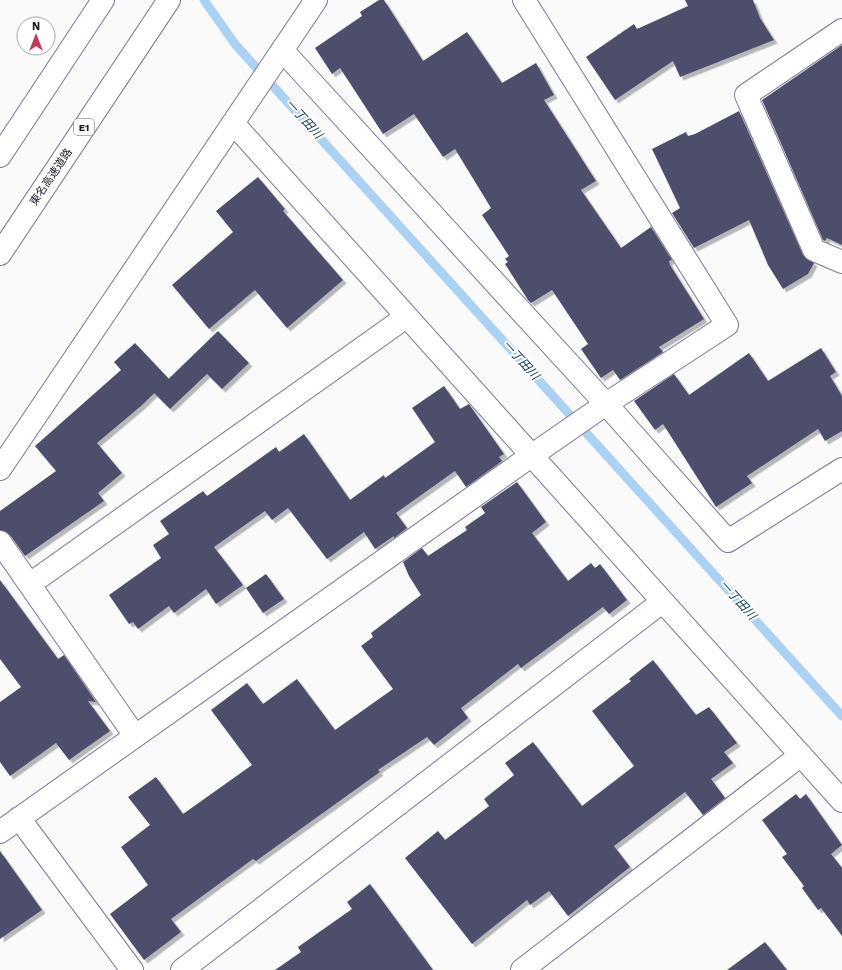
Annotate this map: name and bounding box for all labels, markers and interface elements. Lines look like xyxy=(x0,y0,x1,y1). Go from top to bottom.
north arrow xyxy=(16,16,56,56)
text: N xyxy=(32,20,40,33)
water label: 一丁田川 xyxy=(283,96,327,143)
road number: E1 xyxy=(74,119,94,135)
street label: 東名高速道路 xyxy=(27,146,75,208)
water label: 一丁田川 xyxy=(500,337,544,384)
water label: 一丁田川 xyxy=(717,577,761,624)

